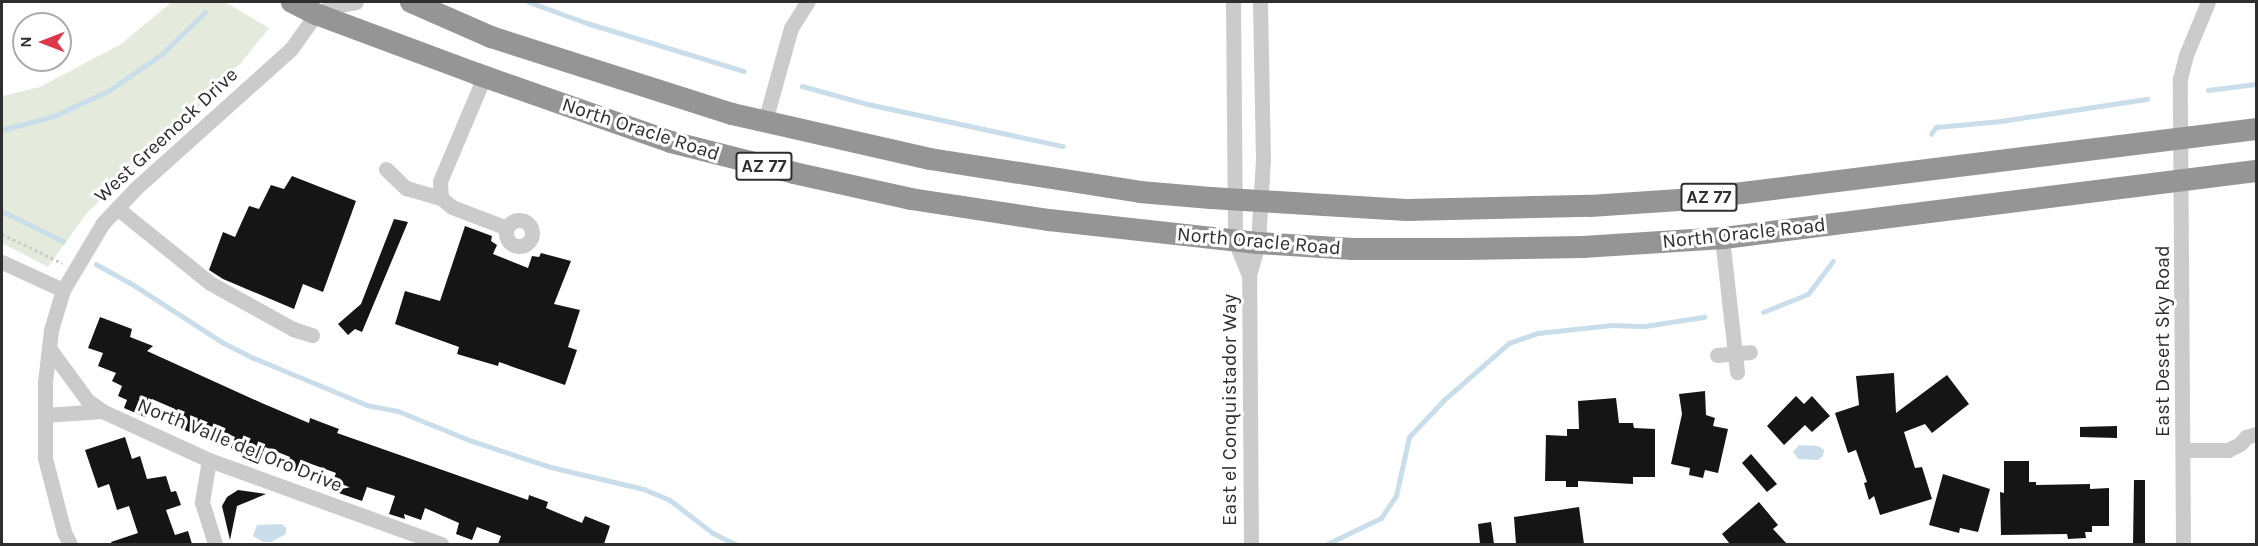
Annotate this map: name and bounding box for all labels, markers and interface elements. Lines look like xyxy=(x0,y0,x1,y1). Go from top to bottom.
north arrow xyxy=(12,12,72,72)
text: N xyxy=(16,36,35,48)
street label: West Greenock Drive xyxy=(89,62,243,208)
street label: North Oracle Road xyxy=(559,92,723,166)
road number: AZ 77 xyxy=(734,151,794,181)
road number: AZ 77 xyxy=(1679,182,1739,212)
street label: North Oracle Road xyxy=(1661,212,1827,254)
street label: North Oracle Road xyxy=(1176,222,1342,260)
street label: East Desert Sky Road xyxy=(2150,245,2174,437)
street label: East el Conquistador Way xyxy=(1217,294,1241,526)
street label: North Valle del Oro Drive xyxy=(134,393,346,497)

